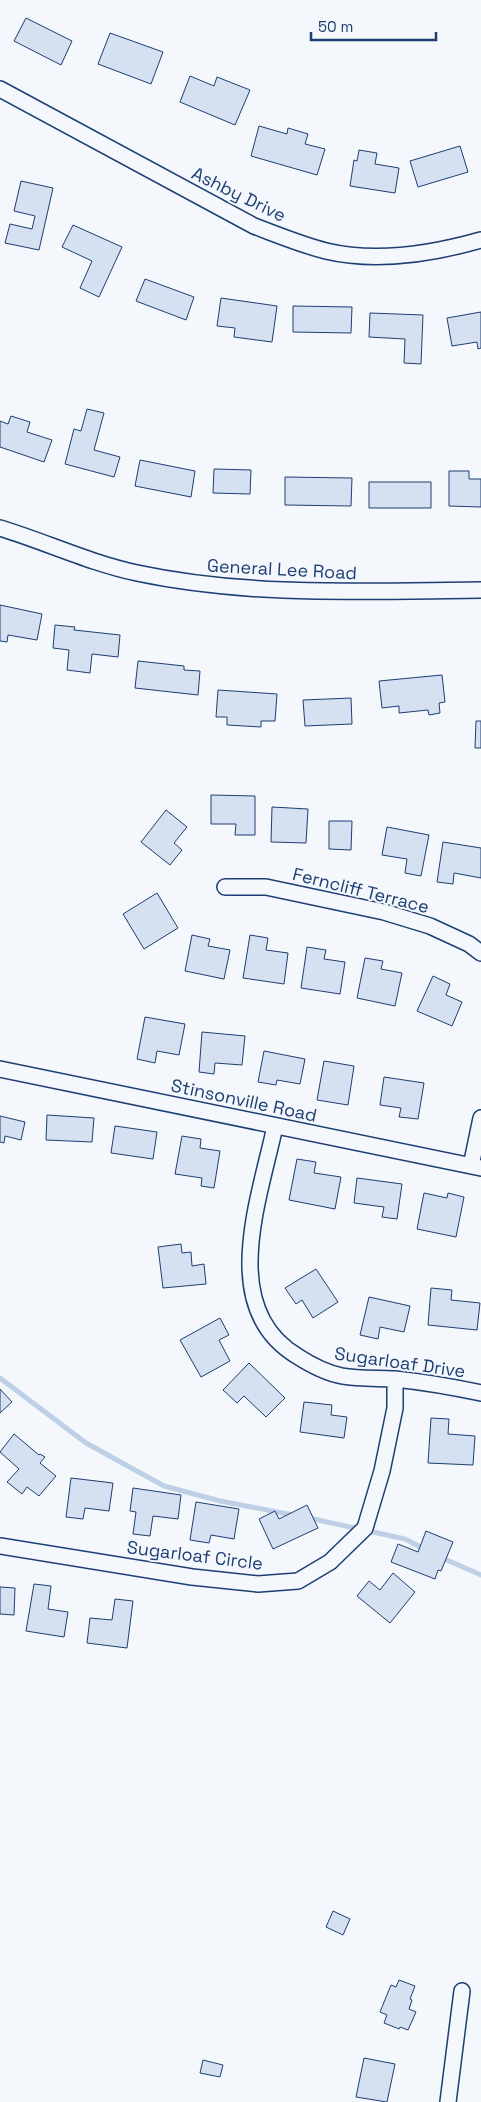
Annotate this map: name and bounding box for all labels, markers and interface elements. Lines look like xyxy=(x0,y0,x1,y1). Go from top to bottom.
scale bar xyxy=(311,10,436,42)
text: 50 m xyxy=(318,17,353,36)
street label: Ashby Drive xyxy=(188,161,290,227)
street label: General Lee Road xyxy=(207,554,357,584)
street label: Ferncliff Terrace xyxy=(290,862,432,918)
street label: Stinsonville Road xyxy=(169,1073,319,1127)
street label: Sugarloaf Drive xyxy=(333,1341,467,1383)
street label: Sugarloaf Circle xyxy=(126,1535,264,1575)

